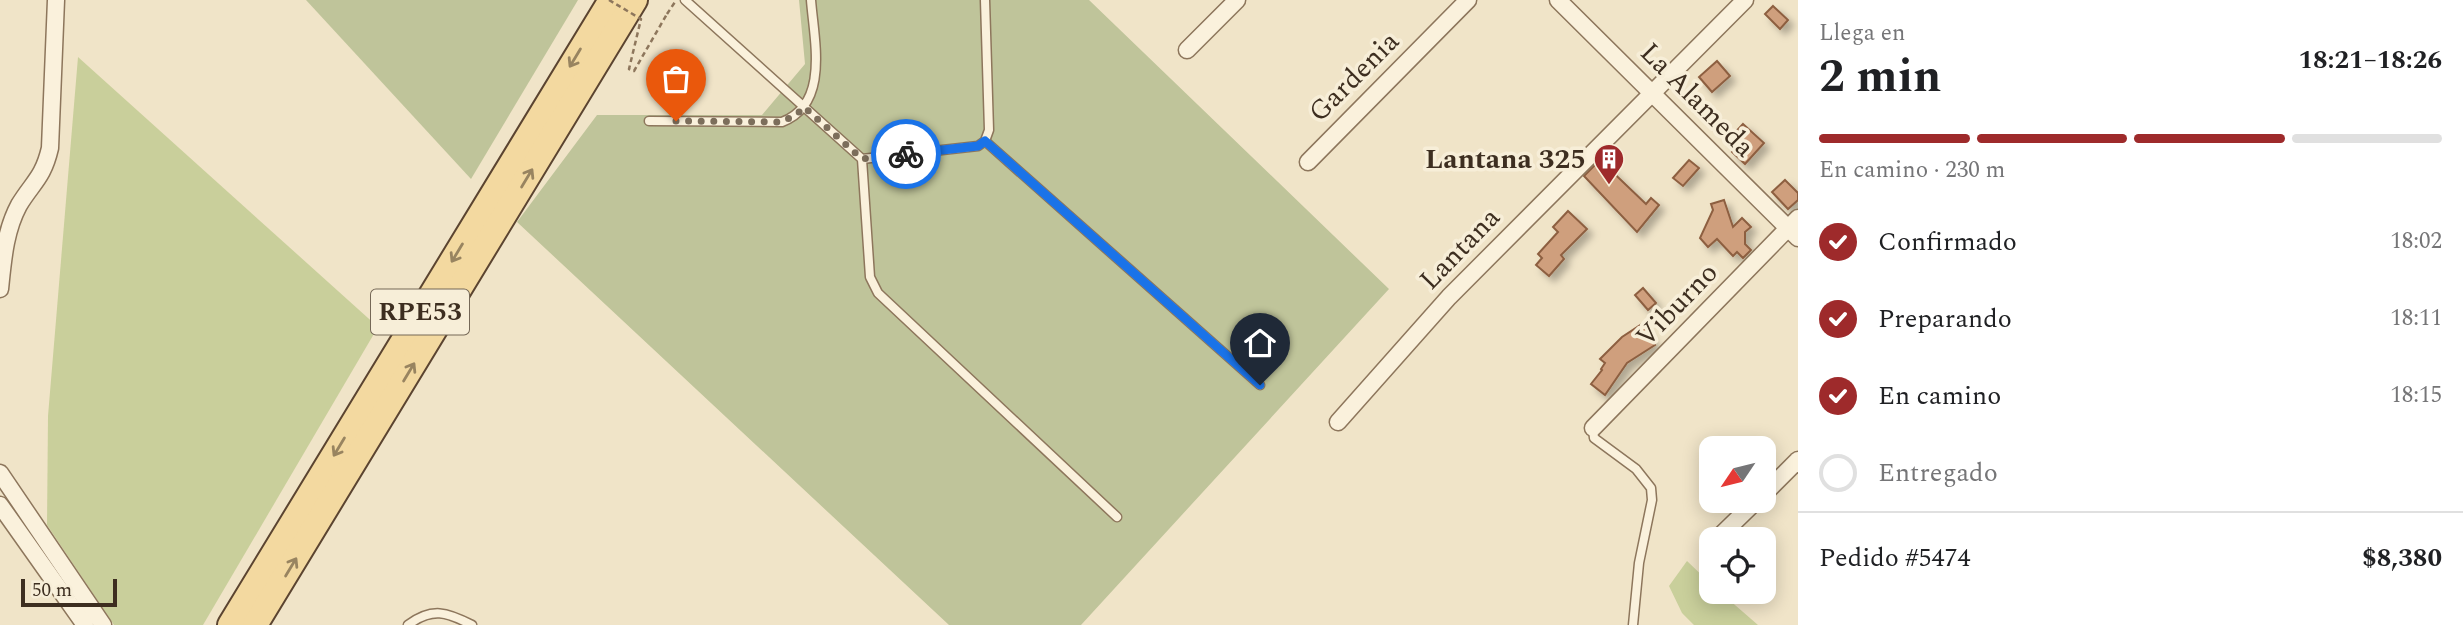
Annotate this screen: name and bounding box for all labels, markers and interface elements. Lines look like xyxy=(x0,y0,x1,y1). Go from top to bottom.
text: Llega en xyxy=(1819,16,1905,51)
street label: Gardenia xyxy=(1298,21,1410,133)
street label: La Alameda xyxy=(1629,32,1765,168)
text: 18:21–18:26 xyxy=(2298,40,2442,80)
text: 2 min xyxy=(1819,42,1941,112)
one-way arrow xyxy=(568,48,582,68)
pin xyxy=(646,49,706,121)
icon: bag xyxy=(657,60,695,98)
courier xyxy=(871,119,941,189)
icon: bike xyxy=(887,135,925,173)
place label: Lantana 325 xyxy=(1425,138,1586,181)
building icon: Lantana 325 xyxy=(1592,142,1626,186)
text: En camino · 230 m xyxy=(1819,153,2005,188)
one-way arrow xyxy=(520,168,534,188)
street label: Lantana xyxy=(1409,197,1511,300)
text: Confirmado xyxy=(1878,222,2017,262)
icon: check xyxy=(1819,223,1857,261)
text: 18:02 xyxy=(2390,224,2442,259)
one-way arrow xyxy=(450,242,464,262)
street label: Viburno xyxy=(1626,253,1728,357)
road number: RPE53 xyxy=(371,290,469,334)
text: Preparando xyxy=(1878,299,2012,339)
icon: check xyxy=(1819,300,1857,338)
text: 18:11 xyxy=(2390,301,2442,336)
pin xyxy=(1230,313,1290,385)
icon: home xyxy=(1241,324,1279,362)
one-way arrow xyxy=(402,363,416,383)
text: En camino xyxy=(1878,376,2001,416)
icon: check xyxy=(1819,377,1857,415)
text: 18:15 xyxy=(2390,378,2442,413)
north arrow xyxy=(1699,436,1776,513)
map controls xyxy=(1699,436,1776,604)
one-way arrow xyxy=(331,437,346,456)
text: Entregado xyxy=(1878,453,1998,493)
button: locate xyxy=(1699,527,1776,604)
text: Pedido #5474 xyxy=(1819,538,1970,578)
text: $8,380 xyxy=(2362,538,2442,578)
one-way arrow xyxy=(284,557,298,577)
scale bar xyxy=(21,576,117,608)
text: 50 m xyxy=(32,576,72,605)

